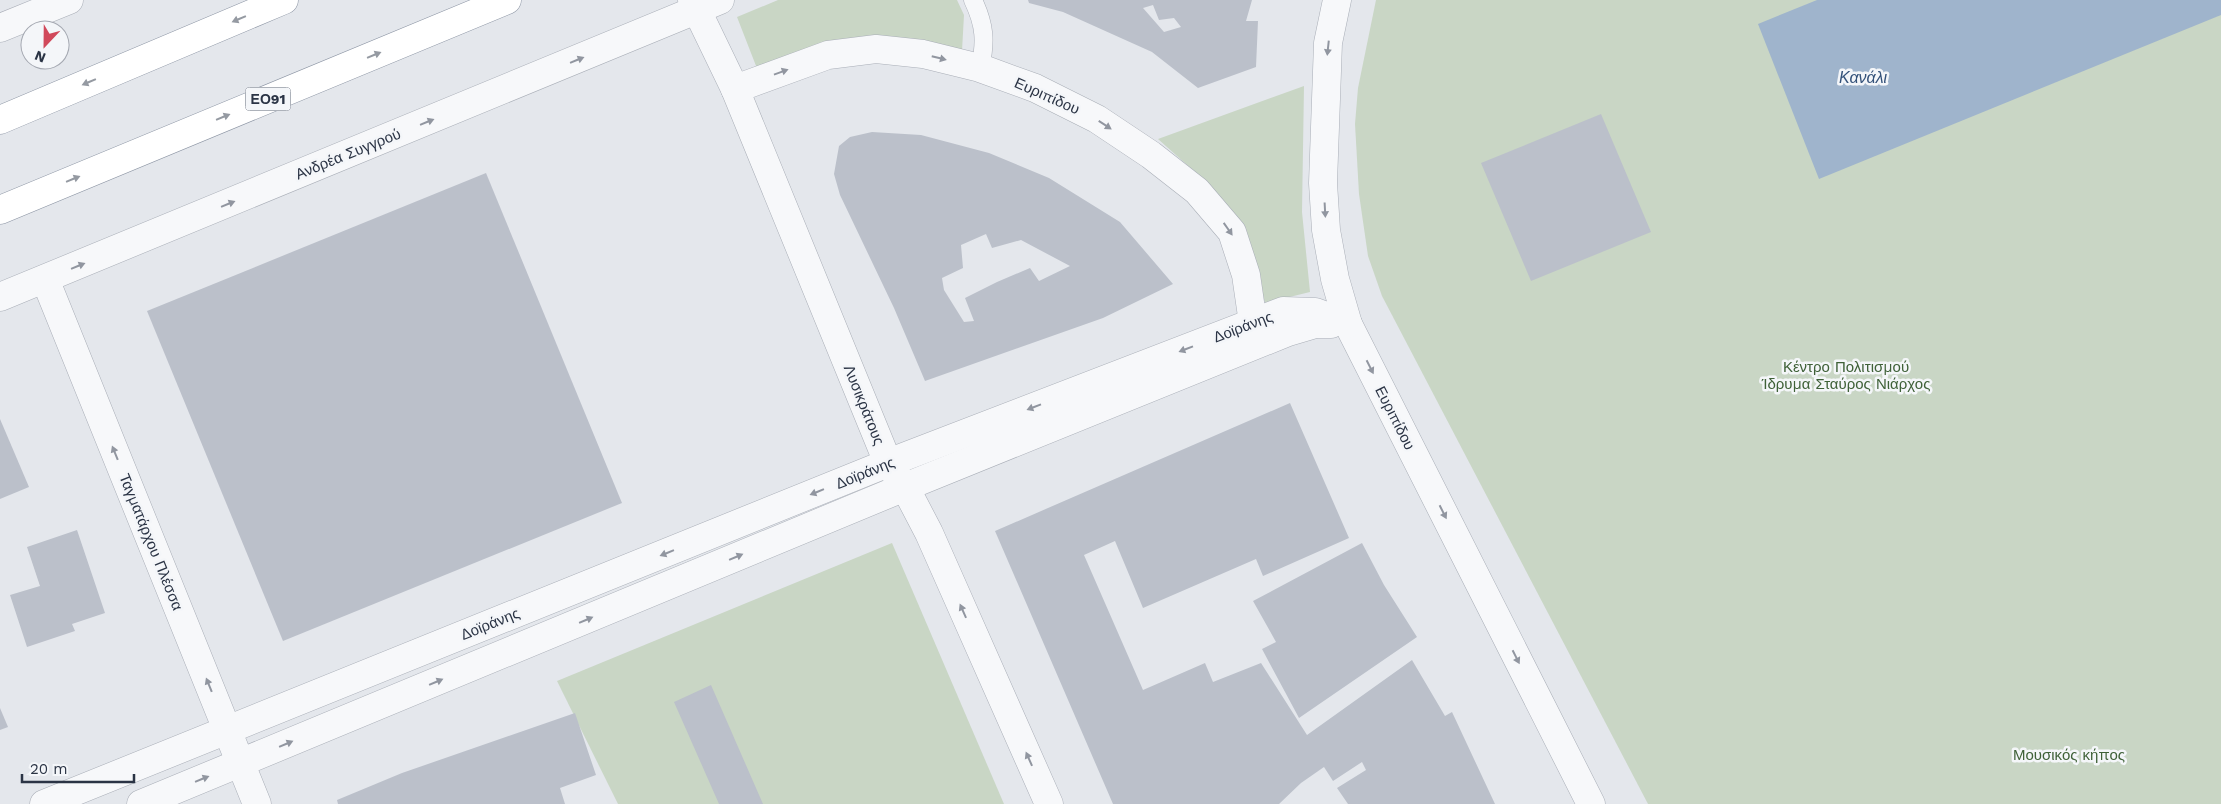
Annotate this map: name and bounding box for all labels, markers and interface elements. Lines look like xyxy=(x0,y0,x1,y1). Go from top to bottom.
one-way arrow xyxy=(231,15,246,23)
north arrow xyxy=(20,20,70,70)
one-way arrow xyxy=(1324,40,1332,56)
text: N xyxy=(32,48,48,66)
one-way arrow xyxy=(367,51,381,59)
one-way arrow xyxy=(932,54,947,62)
one-way arrow xyxy=(570,56,585,64)
one-way arrow xyxy=(773,68,788,75)
water label: Κανάλι xyxy=(1839,68,1888,87)
street label: Ευριπίδου xyxy=(1012,74,1082,118)
one-way arrow xyxy=(82,79,96,87)
road number: ΕΟ91 xyxy=(246,88,290,110)
one-way arrow xyxy=(216,113,230,121)
one-way arrow xyxy=(419,118,434,125)
one-way arrow xyxy=(1099,120,1112,129)
street label: Ανδρέα Συγγρού xyxy=(293,125,403,183)
one-way arrow xyxy=(66,175,80,183)
one-way arrow xyxy=(221,200,236,208)
one-way arrow xyxy=(1321,202,1329,218)
one-way arrow xyxy=(1223,222,1233,236)
one-way arrow xyxy=(70,261,85,269)
street label: Δοϊράνης xyxy=(1211,307,1275,347)
one-way arrow xyxy=(1178,345,1193,353)
park label: Κέντρο Πολιτισμού Ίδρυμα Σταύρος Νιάρχος xyxy=(1761,358,1930,393)
one-way arrow xyxy=(1366,360,1374,374)
street label: Λυσικράτους xyxy=(840,362,888,448)
street label: Ευριπίδου xyxy=(1371,383,1419,453)
one-way arrow xyxy=(1026,403,1041,411)
one-way arrow xyxy=(111,446,119,460)
street label: Δοϊράνης xyxy=(833,453,897,493)
street label: Ταγματάρχου Πλέσσα xyxy=(115,471,187,613)
one-way arrow xyxy=(810,489,825,496)
one-way arrow xyxy=(1439,505,1447,519)
one-way arrow xyxy=(660,549,674,557)
one-way arrow xyxy=(729,553,743,561)
street label: Δοϊράνης xyxy=(458,604,522,644)
one-way arrow xyxy=(959,604,967,618)
one-way arrow xyxy=(579,615,593,623)
one-way arrow xyxy=(1512,650,1520,664)
one-way arrow xyxy=(205,677,213,692)
one-way arrow xyxy=(429,678,444,686)
one-way arrow xyxy=(279,740,294,748)
park label: Μουσικός κήπος xyxy=(2013,746,2125,764)
scale bar xyxy=(22,752,135,784)
one-way arrow xyxy=(1025,752,1033,766)
text: 20 m xyxy=(30,760,68,778)
one-way arrow xyxy=(195,774,210,782)

